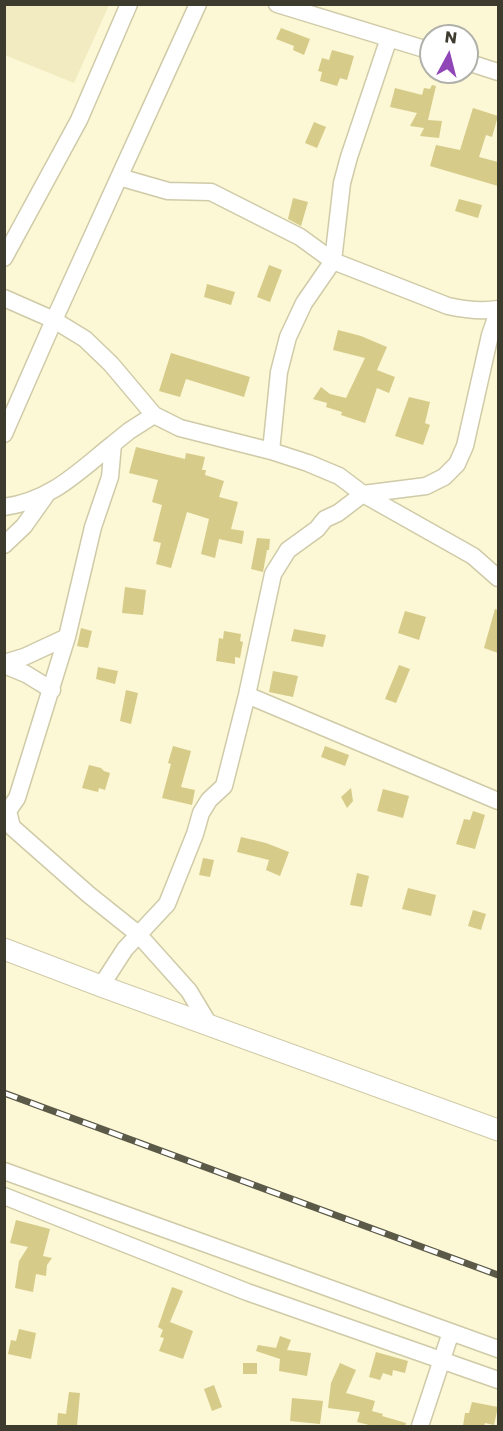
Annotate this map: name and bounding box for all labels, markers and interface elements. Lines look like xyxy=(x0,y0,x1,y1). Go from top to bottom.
north arrow xyxy=(419,24,479,84)
text: N xyxy=(444,25,458,50)

